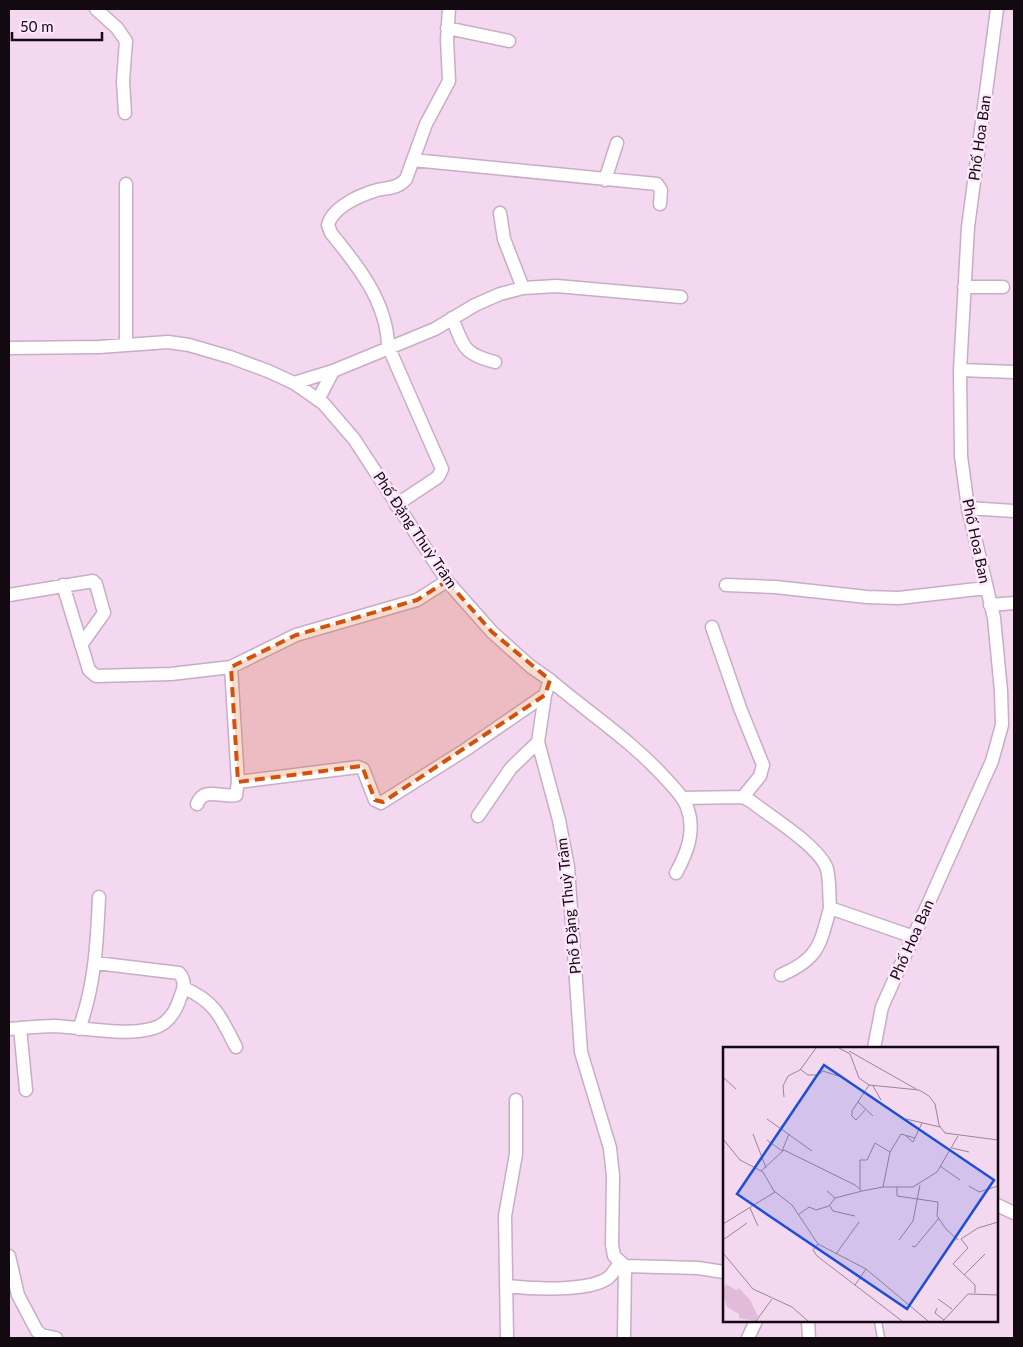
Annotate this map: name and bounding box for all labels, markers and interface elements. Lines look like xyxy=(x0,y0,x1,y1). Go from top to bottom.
scale bar xyxy=(12,10,102,42)
text: 50 m xyxy=(20,17,54,35)
street label: Phố Hoa Ban xyxy=(964,94,994,182)
street label: Phố Đặng Thuỳ Trâm xyxy=(370,468,461,591)
street label: Phố Hoa Ban xyxy=(959,497,995,585)
street label: Phố Đặng Thuỳ Trâm xyxy=(552,837,584,975)
street label: Phố Hoa Ban xyxy=(885,897,937,983)
inset map xyxy=(723,1047,998,1322)

